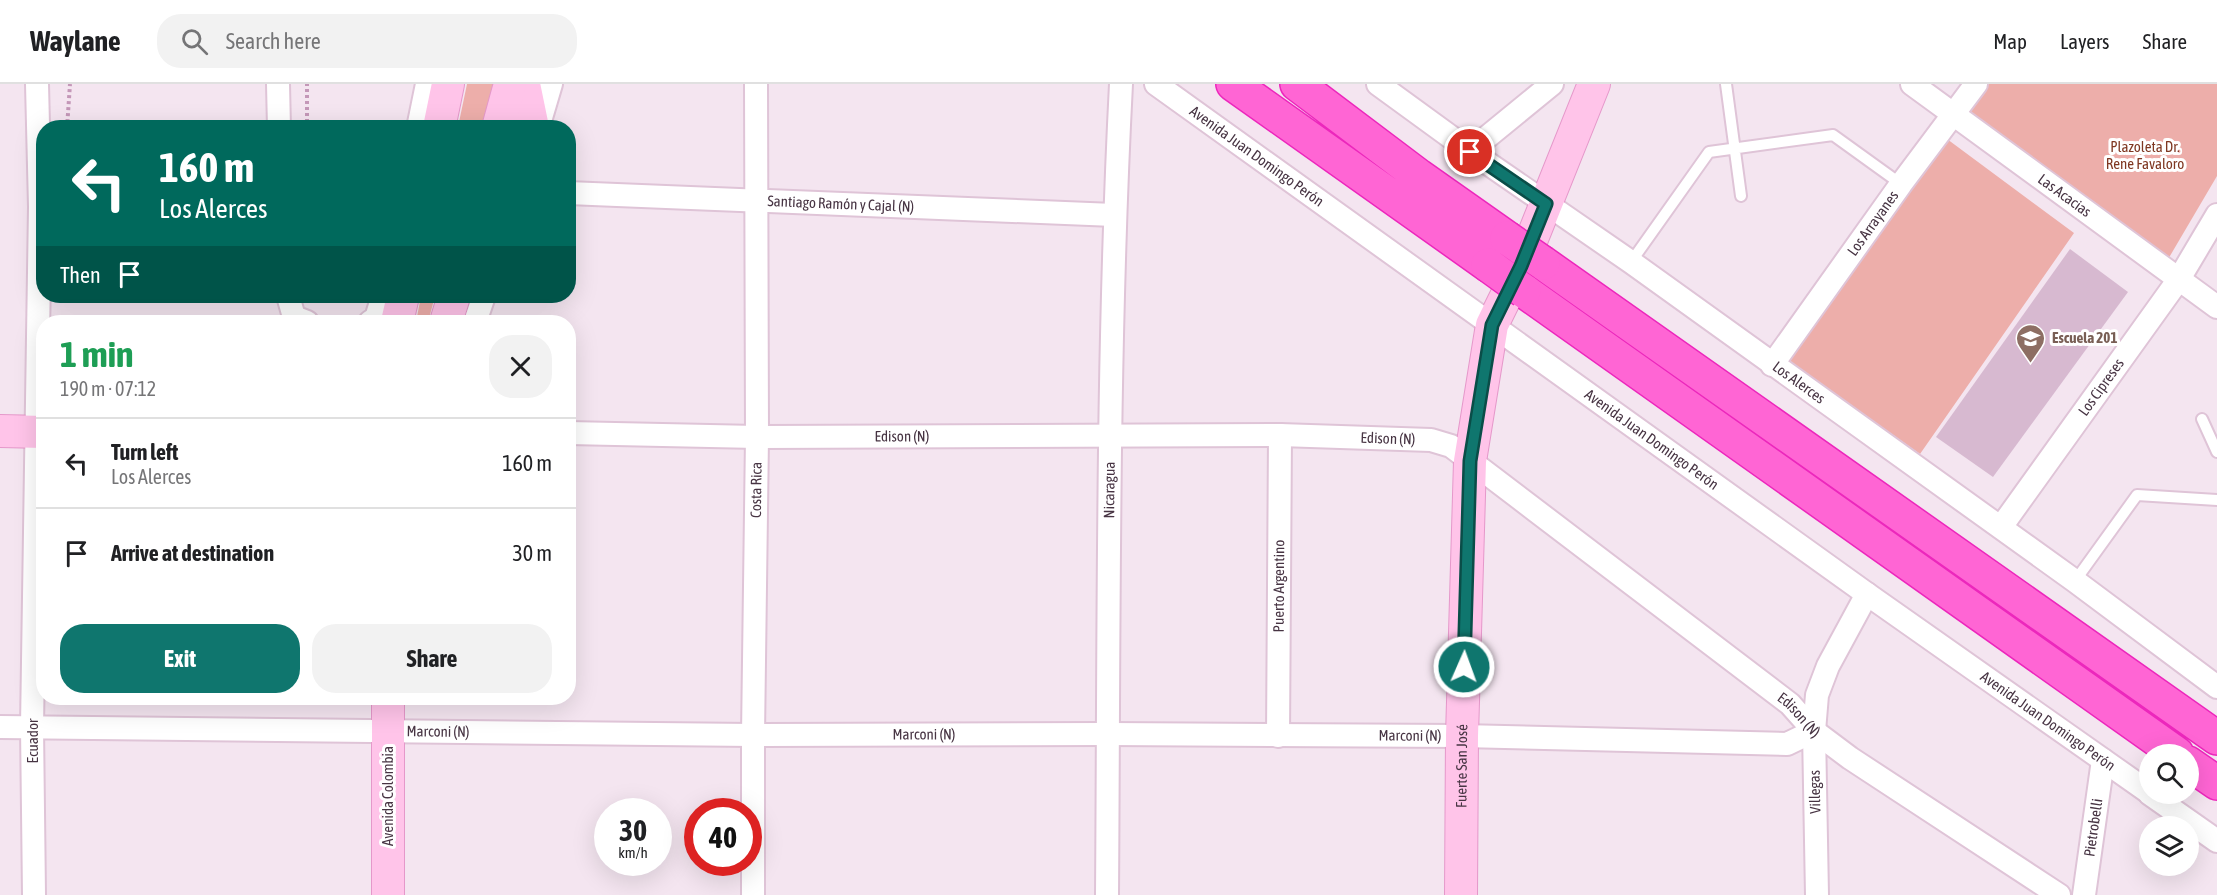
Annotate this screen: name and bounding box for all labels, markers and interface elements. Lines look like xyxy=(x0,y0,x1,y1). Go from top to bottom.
search box xyxy=(157,14,577,68)
text: Waylane xyxy=(30,25,121,57)
icon: search xyxy=(178,25,211,58)
text: Search here xyxy=(226,28,321,54)
text: Map xyxy=(1993,29,2027,53)
text: Layers xyxy=(2060,29,2110,53)
text: Share xyxy=(2143,29,2187,53)
street label: Avenida Juan Domingo Perón xyxy=(1187,102,1327,210)
pin xyxy=(1444,126,1495,177)
icon: arrive xyxy=(1453,135,1486,168)
park label: Plazoleta Dr. Rene Favaloro xyxy=(2106,138,2184,172)
text: 160 m xyxy=(159,143,254,191)
icon: left xyxy=(60,144,138,222)
street label: Las Acacias xyxy=(2035,170,2095,220)
street label: Los Arrayanes xyxy=(1844,187,1901,259)
street label: Santiago Ramón y Cajal (N) xyxy=(767,192,915,215)
text: Los Alerces xyxy=(159,193,268,224)
icon: arrive xyxy=(113,258,146,291)
text: Then xyxy=(60,262,101,288)
school or university icon: Escuela 201 xyxy=(2015,322,2047,364)
place label: Escuela 201 xyxy=(2052,329,2117,346)
text: 1 min xyxy=(60,333,134,375)
button: close xyxy=(489,335,552,398)
street label: Los Cipreses xyxy=(2075,355,2127,419)
street label: Los Alerces xyxy=(1770,358,1829,407)
text: 190 m · 07:12 xyxy=(60,377,156,400)
street label: Avenida Juan Domingo Perón xyxy=(1582,385,1722,493)
street label: Edison (N) xyxy=(875,427,929,445)
street label: Edison (N) xyxy=(1360,429,1416,447)
text: Turn left xyxy=(111,439,178,465)
icon: left xyxy=(60,447,93,480)
text: 160 m xyxy=(502,450,552,476)
street label: Costa Rica xyxy=(747,462,765,518)
street label: Nicaragua xyxy=(1100,462,1118,518)
text: Los Alerces xyxy=(111,465,191,488)
icon: arrive xyxy=(60,537,93,570)
text: Arrive at destination xyxy=(111,540,274,566)
text: 30 m xyxy=(512,540,552,566)
street label: Puerto Argentino xyxy=(1270,540,1287,632)
button: Exit xyxy=(60,624,300,693)
button: Share xyxy=(312,624,552,693)
position arrow xyxy=(1432,635,1496,699)
street label: Avenida Juan Domingo Perón xyxy=(1977,668,2119,774)
street label: Edison (N) xyxy=(1774,689,1824,741)
street label: Ecuador xyxy=(24,718,41,763)
street label: Marconi (N) xyxy=(406,722,470,740)
street label: Fuerte San José xyxy=(1453,724,1470,808)
street label: Marconi (N) xyxy=(892,725,955,743)
street label: Marconi (N) xyxy=(1378,727,1441,744)
map controls xyxy=(2139,744,2199,876)
button: search xyxy=(2139,744,2199,804)
street label: Avenida Colombia xyxy=(379,746,396,846)
street label: Villegas xyxy=(1806,770,1823,814)
street label: Pietrobelli xyxy=(2080,797,2105,858)
speed limit sign: 40 xyxy=(684,798,762,876)
text: 30 xyxy=(619,813,647,847)
button: layers xyxy=(2139,816,2199,876)
text: km/h xyxy=(618,844,648,861)

